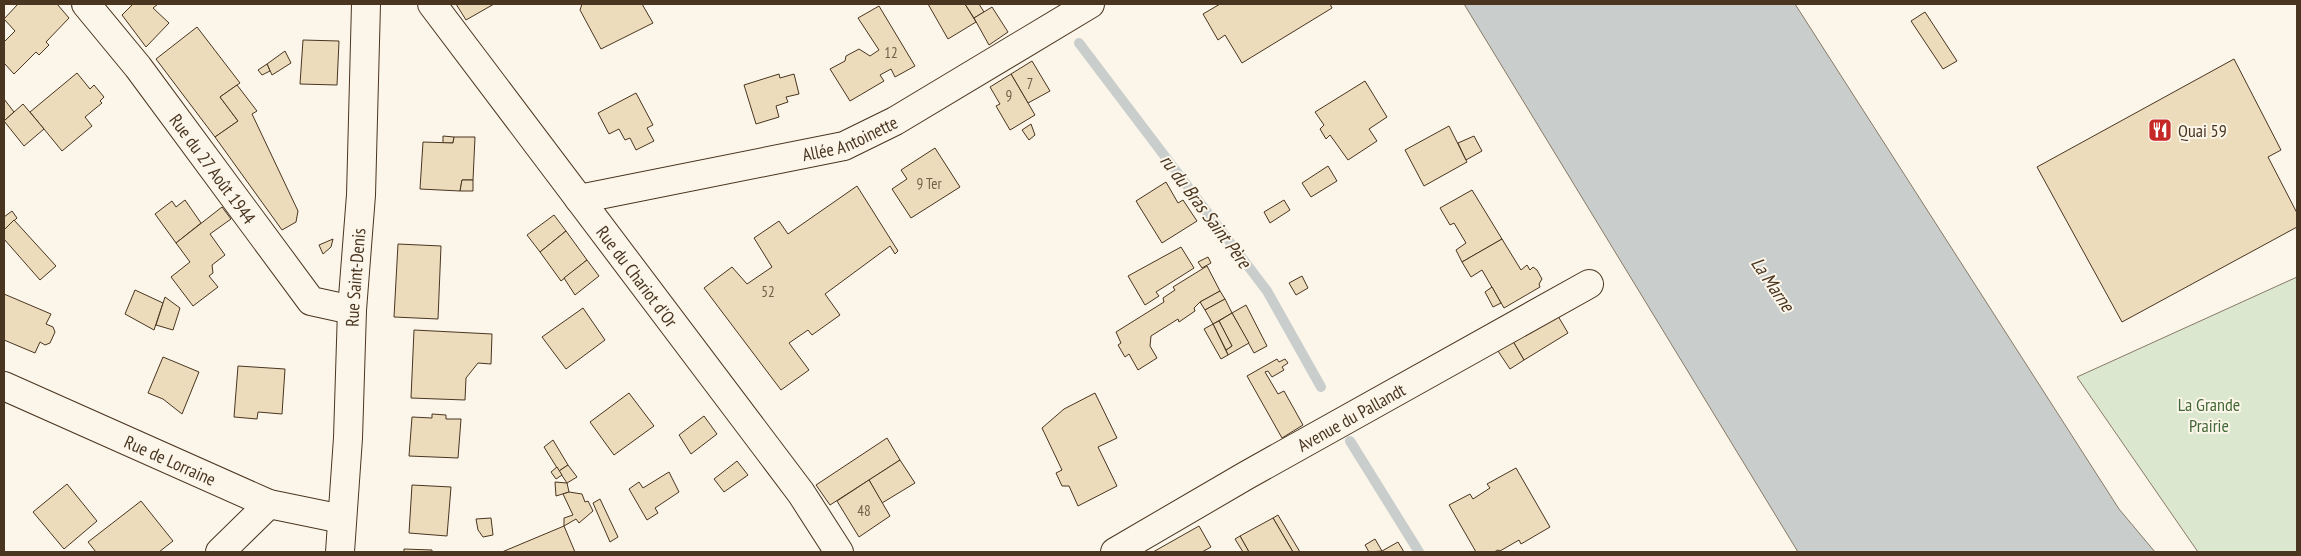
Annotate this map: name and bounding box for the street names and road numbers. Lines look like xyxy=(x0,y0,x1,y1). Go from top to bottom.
street label: Rue du 27 Août 1944 xyxy=(165,109,261,228)
street label: Allée Antoinette xyxy=(800,110,901,166)
street label: Rue du Chariot d'Or xyxy=(592,221,683,332)
street label: Rue Saint-Denis xyxy=(340,227,370,327)
street label: Avenue du Pallandt xyxy=(1293,378,1409,456)
street label: Rue de Lorraine xyxy=(121,430,220,490)

